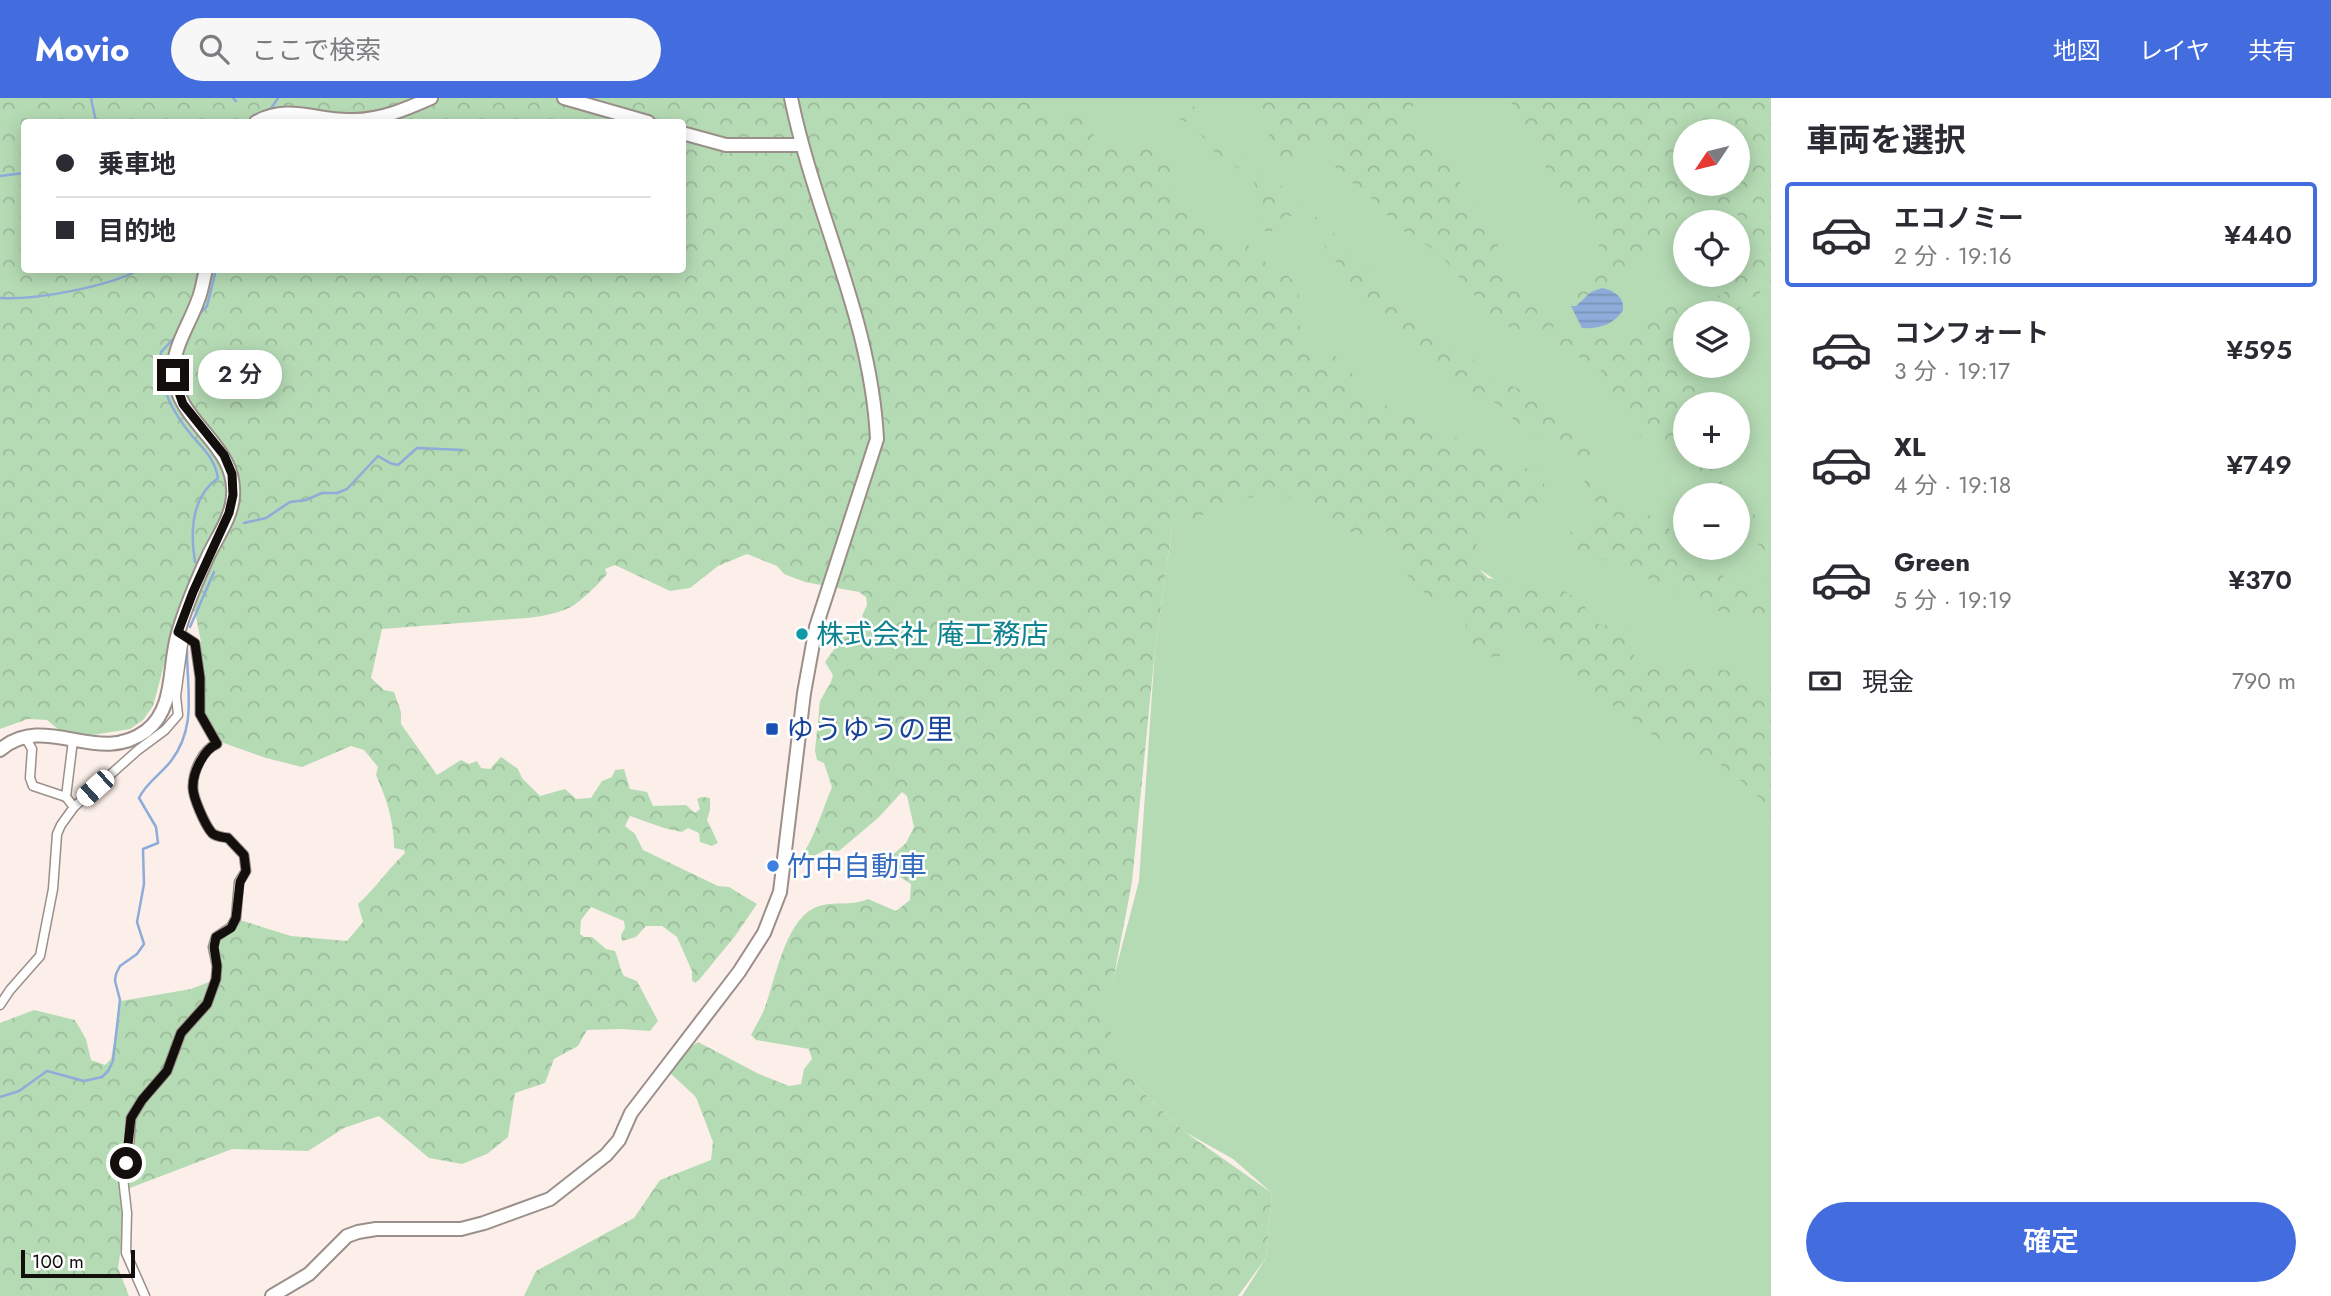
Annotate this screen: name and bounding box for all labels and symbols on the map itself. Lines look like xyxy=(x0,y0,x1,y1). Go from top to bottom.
north arrow xyxy=(1673,119,1750,196)
callout: 2 分 xyxy=(198,350,282,400)
route end xyxy=(157,359,189,391)
place label: 株式会社 庵工務店 xyxy=(816,614,1048,655)
marker: 株式会社 庵工務店 xyxy=(794,626,810,642)
place label: ゆうゆうの里 xyxy=(786,709,954,750)
marker: ゆうゆうの里 xyxy=(764,721,780,737)
car xyxy=(73,766,118,810)
place label: 竹中自動車 xyxy=(787,846,927,887)
marker: 竹中自動車 xyxy=(765,858,781,874)
route start xyxy=(110,1147,142,1179)
scale bar xyxy=(21,1247,135,1279)

